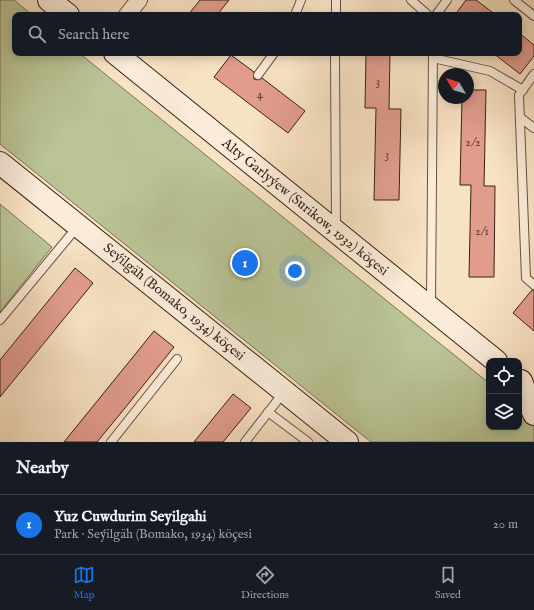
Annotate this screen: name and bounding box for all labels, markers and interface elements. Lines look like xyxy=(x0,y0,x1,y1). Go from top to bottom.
search box xyxy=(12,12,522,56)
icon: search xyxy=(26,23,48,45)
text: Search here xyxy=(58,25,129,44)
north arrow xyxy=(438,68,474,104)
house number: 3 xyxy=(376,74,380,89)
house number: 4 xyxy=(257,87,263,102)
street label: Alty Garlyýew (Surikow, 1932) köçesi xyxy=(218,135,392,279)
house number: 2/2 xyxy=(465,135,481,150)
house number: 3 xyxy=(385,147,389,162)
house number: 2/1 xyxy=(475,224,489,239)
street label: Seýilgäh (Bomako, 1934) köçesi xyxy=(99,239,249,365)
pin: 1 xyxy=(232,248,258,278)
your location xyxy=(285,261,305,281)
map controls xyxy=(486,358,522,430)
button: locate xyxy=(486,358,522,394)
button: layers xyxy=(486,394,522,430)
text: Nearby xyxy=(16,458,69,479)
text: Yuz Cuwdurim Seyilgahi xyxy=(54,507,207,526)
text: 1 xyxy=(27,516,31,533)
text: 20 m xyxy=(493,516,518,533)
text: Park · Seýilgäh (Bomako, 1934) köçesi xyxy=(54,526,252,543)
tab: Map xyxy=(73,564,95,602)
tab: Directions xyxy=(241,564,289,602)
tab: Saved xyxy=(435,564,461,602)

